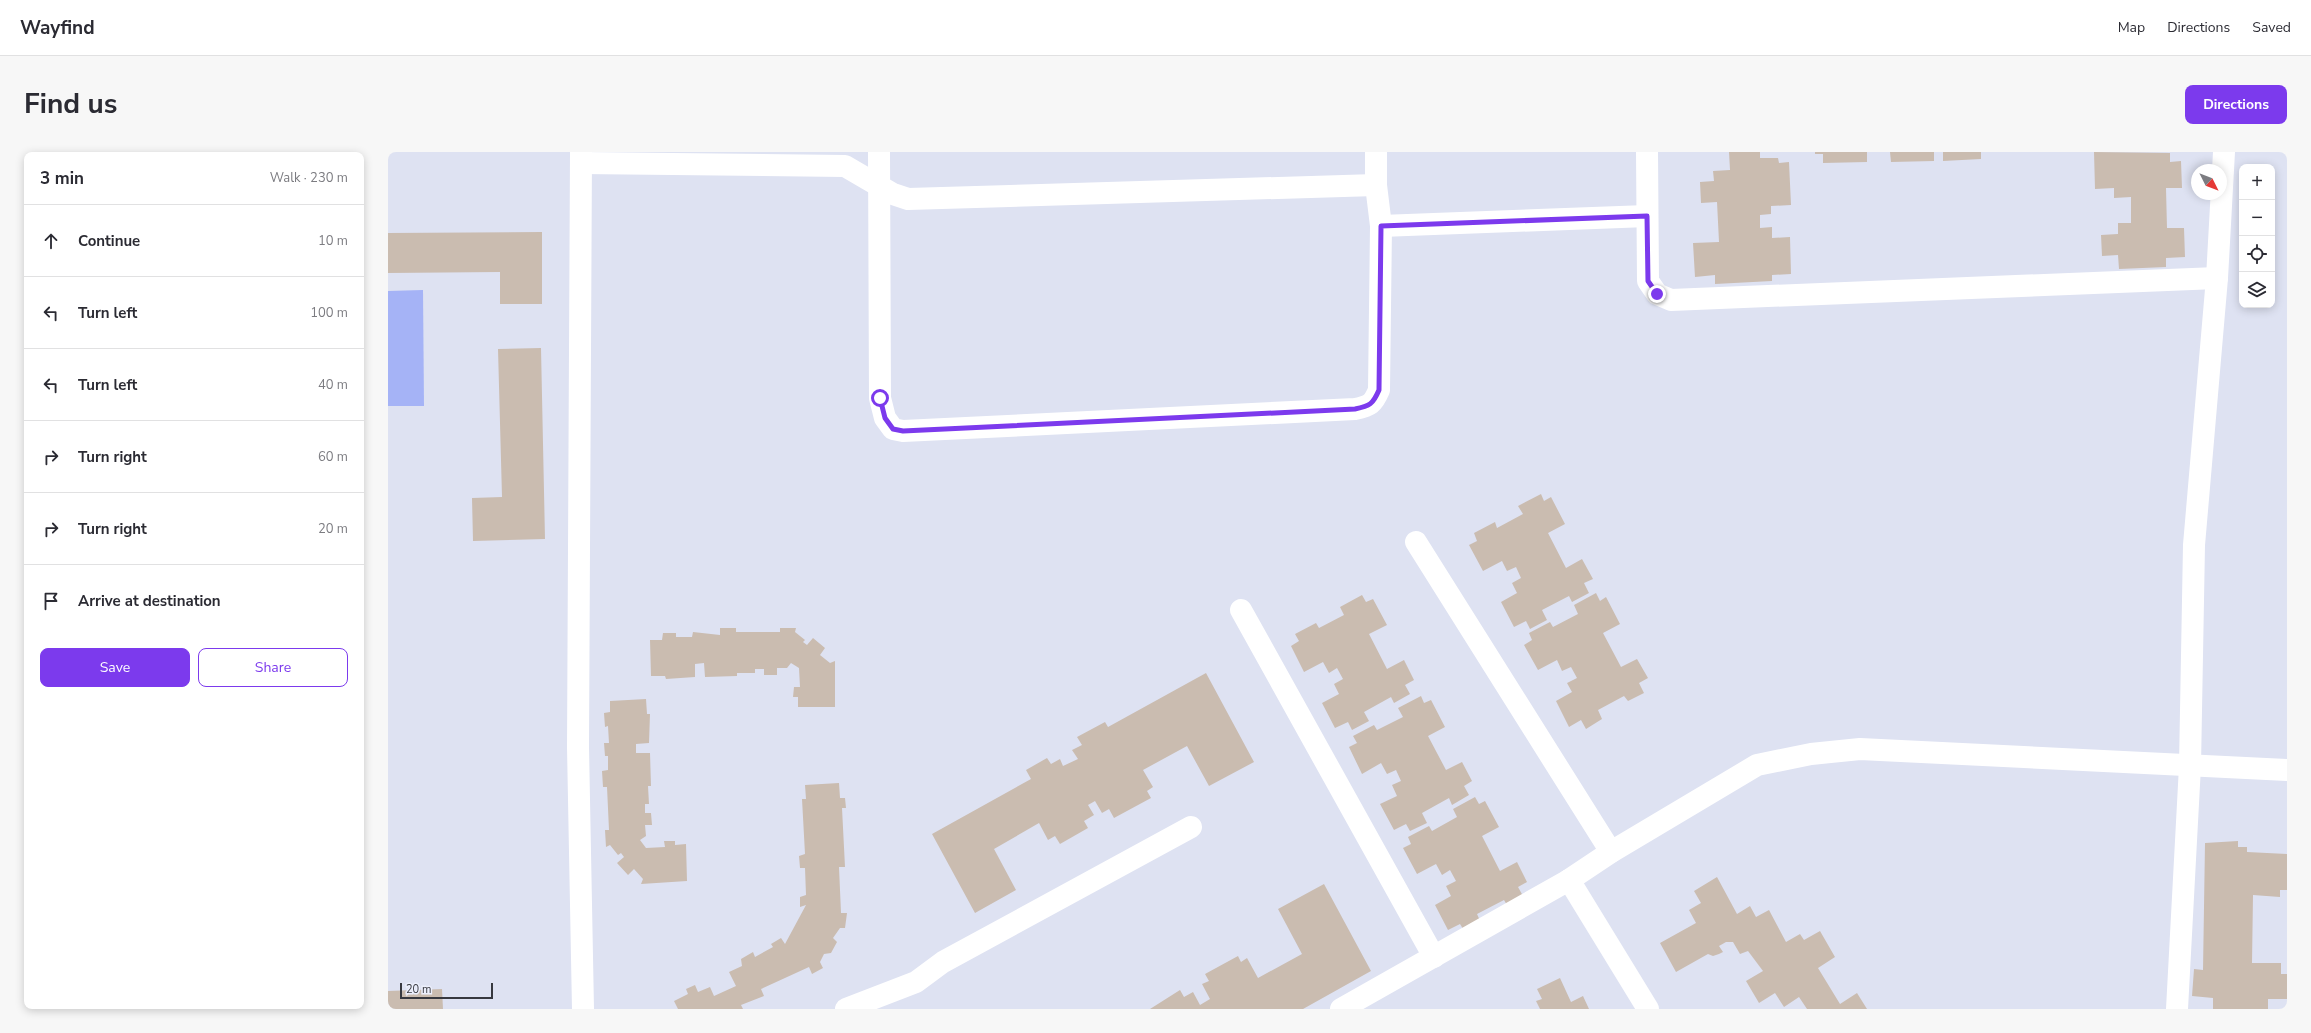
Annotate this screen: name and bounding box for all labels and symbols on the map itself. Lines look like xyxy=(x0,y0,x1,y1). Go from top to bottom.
north arrow xyxy=(2191,164,2227,200)
route end xyxy=(1648,285,1666,303)
route start xyxy=(871,389,889,407)
scale bar xyxy=(400,981,493,1000)

